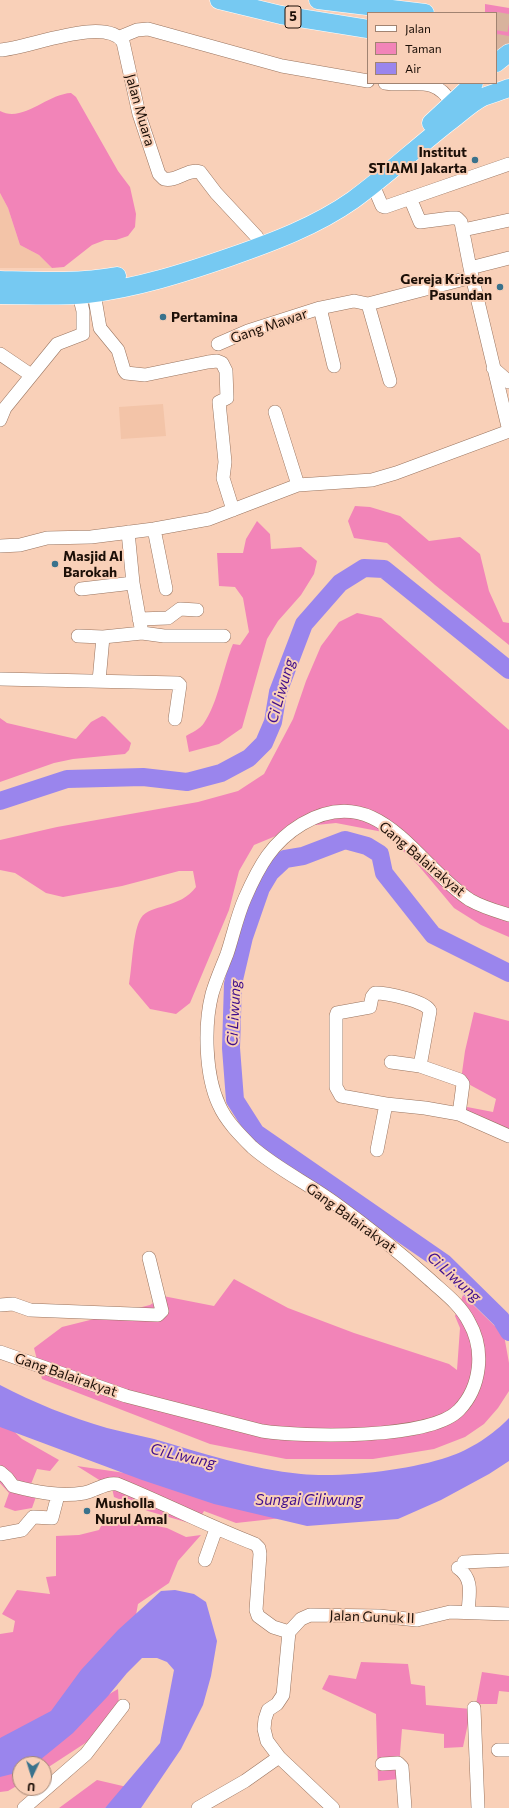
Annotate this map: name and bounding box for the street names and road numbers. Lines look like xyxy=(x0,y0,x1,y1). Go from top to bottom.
road number: 5 xyxy=(285,6,301,28)
street label: Jalan Muara xyxy=(122,72,158,148)
street label: Gang Mawar xyxy=(228,305,310,347)
street label: Gang Balairakyat xyxy=(376,818,468,900)
street label: Gang Balairakyat xyxy=(303,1180,399,1256)
street label: Gang Balairakyat xyxy=(13,1350,119,1400)
street label: Jalan Gunuk II xyxy=(329,1607,415,1627)

